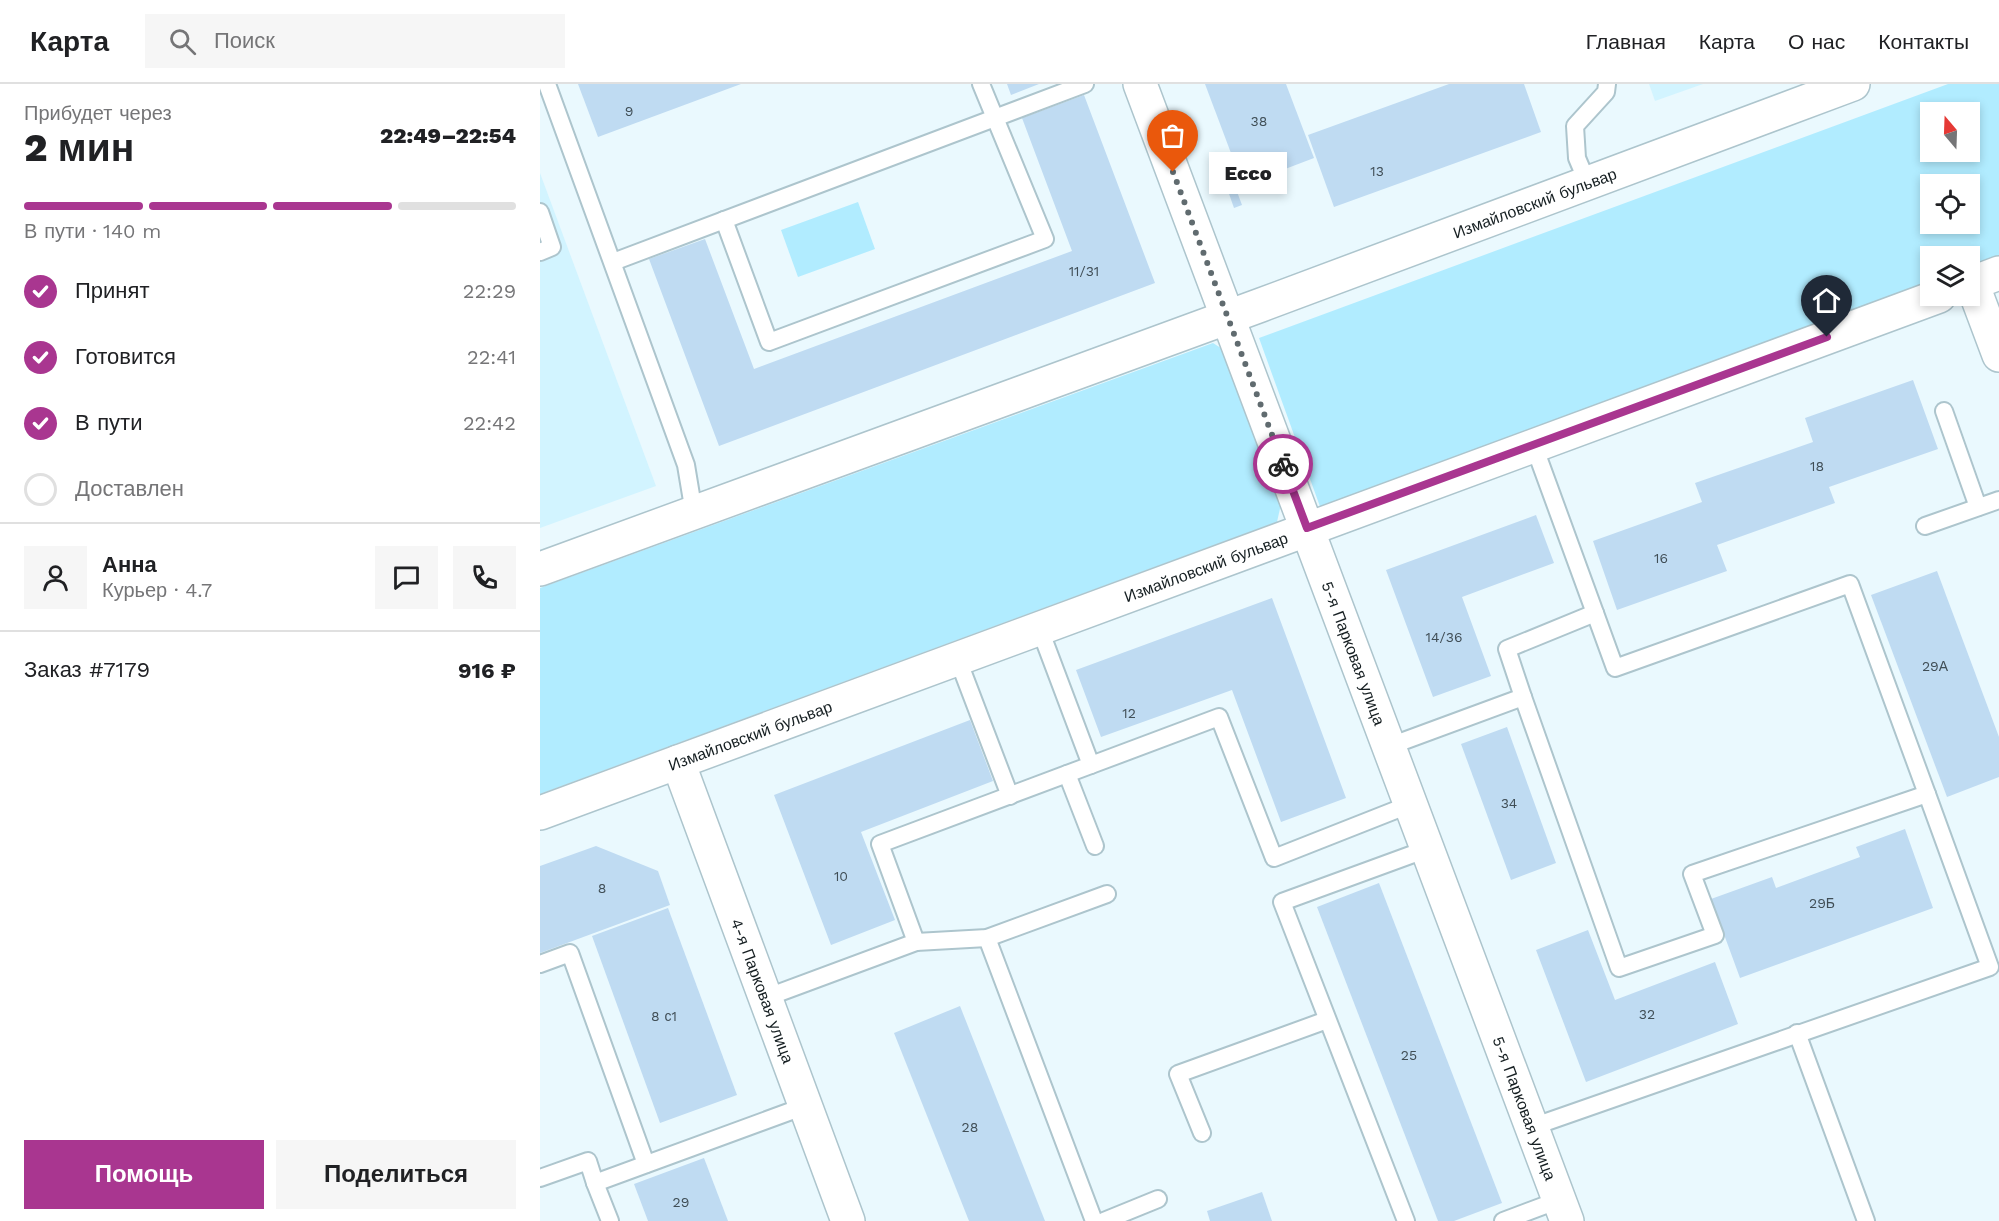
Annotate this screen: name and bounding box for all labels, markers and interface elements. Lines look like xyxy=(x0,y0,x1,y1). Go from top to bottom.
search box xyxy=(145,14,565,68)
text: Карта xyxy=(30,25,109,58)
icon: search xyxy=(166,25,199,58)
text: Поиск xyxy=(214,28,275,53)
text: Главная xyxy=(1586,29,1666,54)
text: Карта xyxy=(1699,29,1755,54)
text: О нас xyxy=(1788,29,1845,54)
text: Контакты xyxy=(1878,29,1969,54)
text: Прибудет через xyxy=(24,101,172,125)
north arrow xyxy=(1920,102,1980,162)
map controls xyxy=(1920,102,1980,306)
house number: 9 xyxy=(625,103,633,119)
pin xyxy=(1147,110,1198,172)
house number: 38 xyxy=(1251,113,1267,129)
icon: bag xyxy=(1156,119,1189,152)
text: 22:49–22:54 xyxy=(380,123,516,148)
text: 2 мин xyxy=(24,125,134,170)
callout: Ecco xyxy=(1209,151,1287,193)
text: Ecco xyxy=(1224,161,1272,185)
house number: 13 xyxy=(1370,163,1384,179)
street label: Измайловский бульвар xyxy=(1451,164,1619,242)
button: locate xyxy=(1920,174,1980,234)
text: В пути · 140 m xyxy=(24,219,161,243)
button: layers xyxy=(1920,246,1980,306)
house number: 11/31 xyxy=(1069,263,1099,279)
icon: check xyxy=(24,275,57,308)
pin xyxy=(1801,275,1852,337)
text: Принят xyxy=(75,278,149,303)
text: 22:29 xyxy=(463,279,516,303)
icon: home xyxy=(1810,284,1843,317)
icon: check xyxy=(24,341,57,374)
text: Готовится xyxy=(75,344,176,369)
text: 22:41 xyxy=(467,345,516,369)
icon: check xyxy=(24,407,57,440)
text: В пути xyxy=(75,410,142,435)
text: 22:42 xyxy=(463,411,516,435)
courier xyxy=(1253,434,1313,494)
icon: bike xyxy=(1267,448,1300,481)
house number: 18 xyxy=(1810,458,1824,474)
text: Доставлен xyxy=(75,476,184,501)
street label: Измайловский бульвар xyxy=(1122,528,1291,606)
button: person xyxy=(24,546,87,609)
button: chat xyxy=(375,546,438,609)
button: phone xyxy=(453,546,516,609)
house number: 16 xyxy=(1654,550,1668,566)
text: Анна xyxy=(102,552,157,577)
text: Курьер · 4.7 xyxy=(102,578,212,602)
street label: 5-я Парковая улица xyxy=(1318,579,1389,728)
house number: 14/36 xyxy=(1426,629,1462,645)
text: Заказ #7179 xyxy=(24,657,150,682)
text: 916 ₽ xyxy=(458,658,516,683)
house number: 29А xyxy=(1922,658,1949,674)
street label: Измайловский бульвар xyxy=(666,697,835,775)
house number: 12 xyxy=(1122,705,1136,721)
house number: 34 xyxy=(1501,795,1517,811)
house number: 10 xyxy=(834,868,848,884)
house number: 8 xyxy=(598,880,606,896)
house number: 29Б xyxy=(1809,895,1835,911)
street label: 4-я Парковая улица xyxy=(727,916,798,1066)
house number: 32 xyxy=(1639,1006,1655,1022)
house number: 8 с1 xyxy=(651,1008,677,1024)
street label: 5-я Парковая улица xyxy=(1488,1034,1560,1183)
house number: 25 xyxy=(1401,1047,1417,1063)
house number: 28 xyxy=(962,1119,978,1135)
button: Помощь xyxy=(24,1140,264,1209)
button: Поделиться xyxy=(276,1140,516,1209)
house number: 29 xyxy=(673,1194,689,1210)

